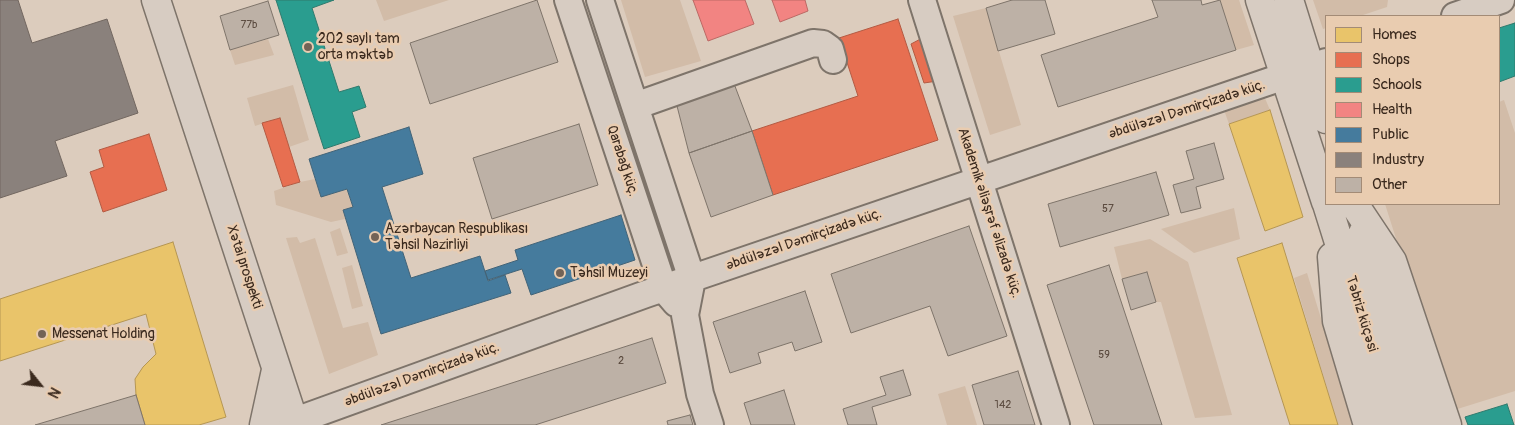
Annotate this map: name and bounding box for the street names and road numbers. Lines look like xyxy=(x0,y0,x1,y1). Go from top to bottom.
street label: Əbdüləzəl DƏmirçizadə küç. xyxy=(1107,77,1267,143)
street label: Qarabağ küç. xyxy=(603,123,641,199)
street label: Akademik Əliəşrəf Əlizadə küç. xyxy=(954,126,1024,300)
street label: Əbdüləzəl DƏmirçizadə küç. xyxy=(724,205,884,275)
street label: Xətai prospekti xyxy=(223,223,265,311)
street label: Təbriz küçəsi xyxy=(1342,274,1380,354)
street label: Əbdüləzəl DƏmirçizadə küç. xyxy=(342,339,502,411)

